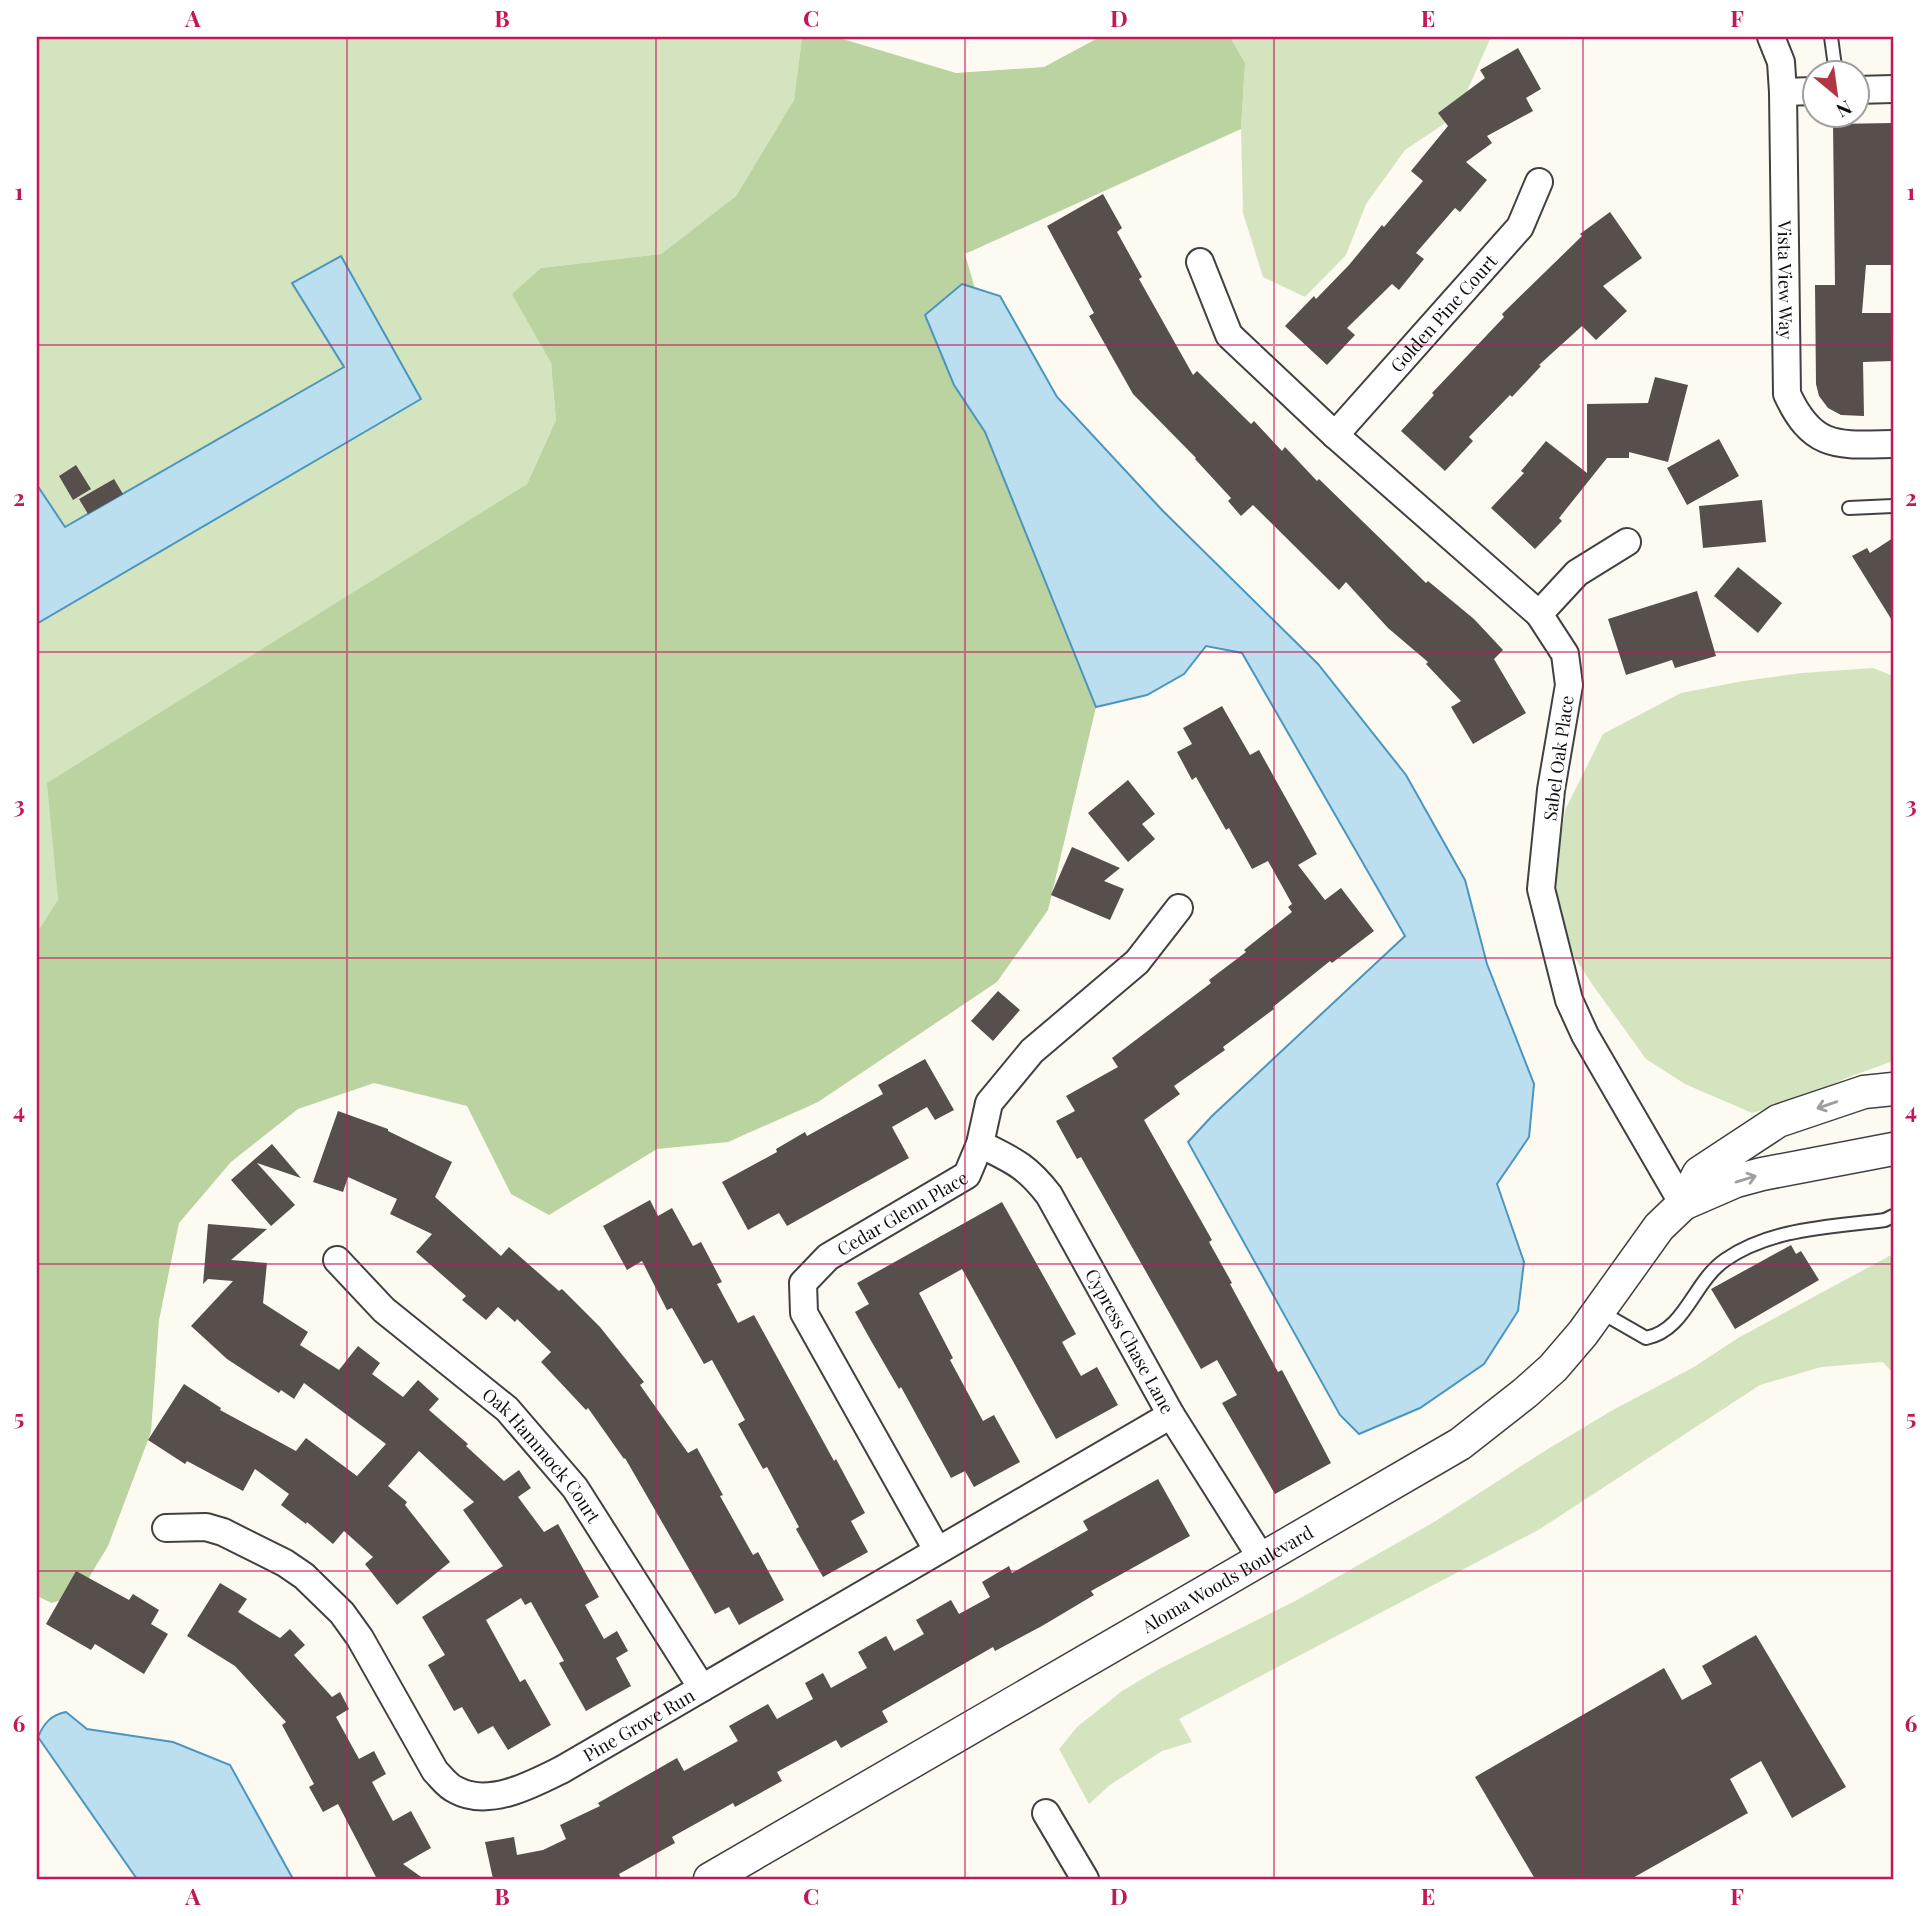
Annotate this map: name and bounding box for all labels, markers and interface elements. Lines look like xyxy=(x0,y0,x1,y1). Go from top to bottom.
text: A xyxy=(184,2,201,33)
text: B xyxy=(494,2,510,33)
text: C xyxy=(803,2,819,33)
text: D xyxy=(1110,2,1128,33)
text: E xyxy=(1421,2,1435,33)
text: F xyxy=(1730,2,1744,33)
north arrow xyxy=(1800,60,1870,130)
text: N xyxy=(1832,95,1857,125)
text: 1 xyxy=(15,175,24,206)
text: 1 xyxy=(1907,175,1916,206)
street label: Vista View Way xyxy=(1773,219,1798,340)
street label: Golden Pine Court xyxy=(1385,249,1502,377)
text: 2 xyxy=(13,481,25,512)
text: 2 xyxy=(1905,481,1917,512)
street label: Sabel Oak Place xyxy=(1537,694,1579,822)
text: 3 xyxy=(13,788,25,819)
text: 3 xyxy=(1905,788,1917,819)
text: 4 xyxy=(13,1094,25,1125)
text: 4 xyxy=(1905,1094,1917,1125)
one-way arrow xyxy=(1817,1100,1839,1112)
street label: Cedar Glenn Place xyxy=(832,1165,972,1261)
one-way arrow xyxy=(1734,1171,1756,1184)
street label: Cypress Chase Lane xyxy=(1080,1264,1180,1418)
street label: Oak Hammock Court xyxy=(478,1382,606,1528)
text: 5 xyxy=(14,1401,24,1432)
text: 5 xyxy=(1906,1401,1916,1432)
street label: Aloma Woods Boulevard xyxy=(1136,1520,1318,1639)
street label: Pine Grove Run xyxy=(578,1683,699,1767)
text: 6 xyxy=(13,1707,26,1738)
text: 6 xyxy=(1905,1707,1918,1738)
text: A xyxy=(184,1880,201,1911)
text: B xyxy=(494,1880,510,1911)
text: C xyxy=(803,1880,819,1911)
text: D xyxy=(1110,1880,1128,1911)
text: E xyxy=(1421,1880,1435,1911)
text: F xyxy=(1730,1880,1744,1911)

